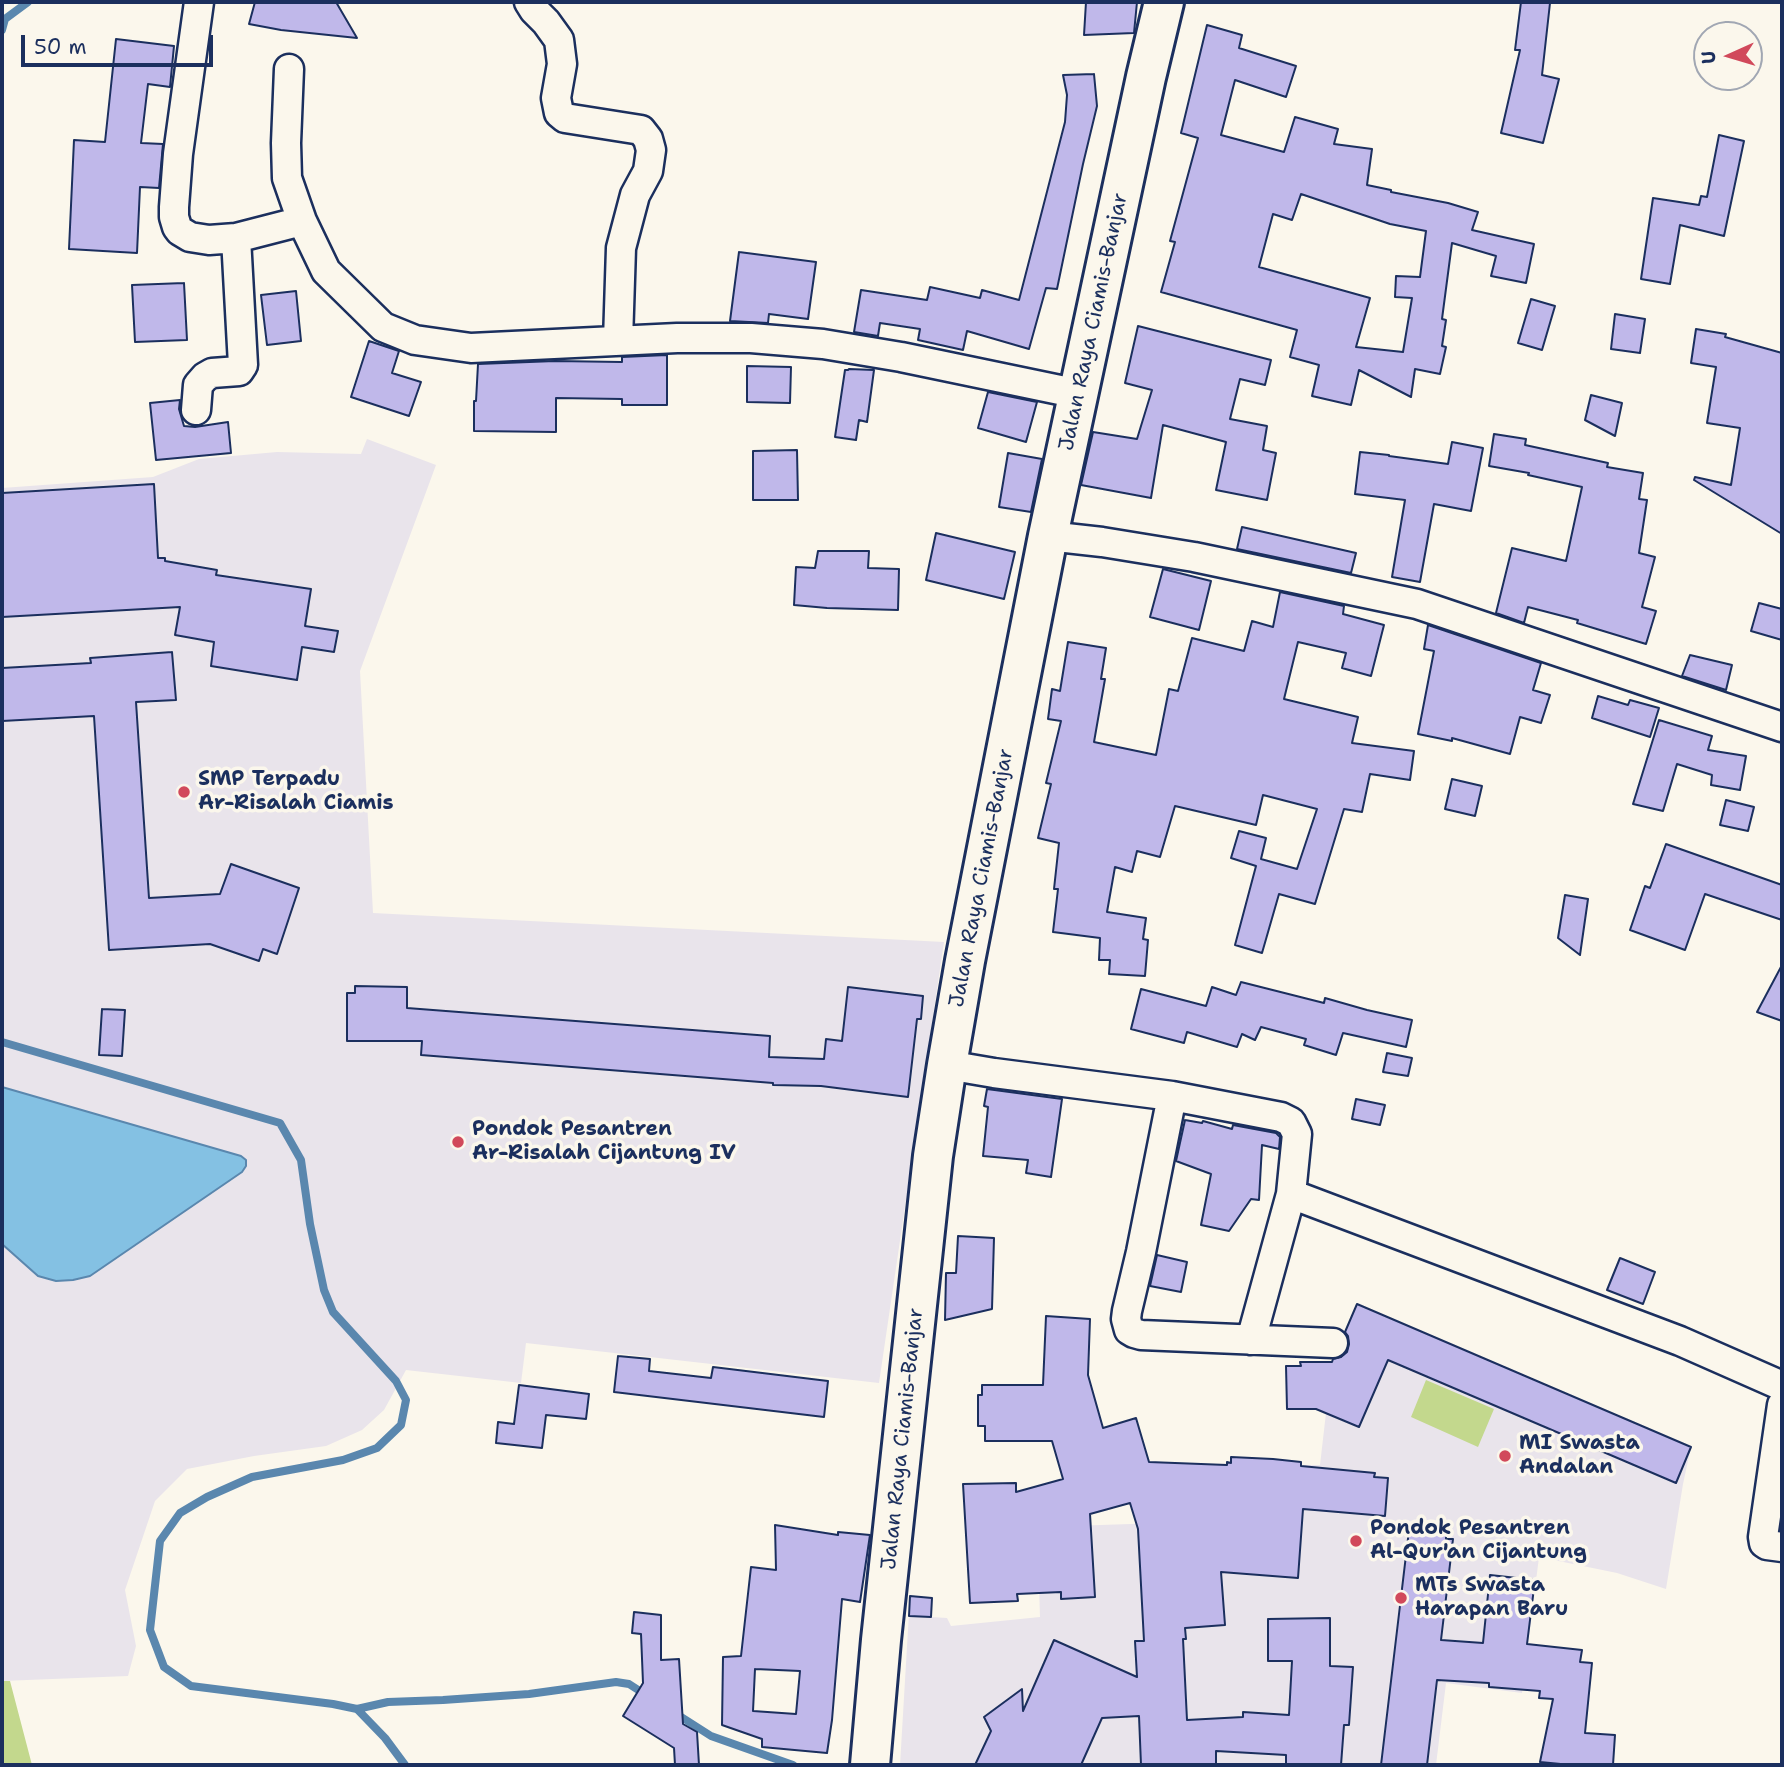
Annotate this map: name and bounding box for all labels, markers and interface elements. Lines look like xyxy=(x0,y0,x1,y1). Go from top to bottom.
scale bar xyxy=(24,21,217,65)
north arrow xyxy=(1693,21,1763,91)
text: 50 m xyxy=(34,33,87,61)
text: U xyxy=(1696,50,1721,65)
street label: Jalan Raya Ciamis-Banjar xyxy=(1054,191,1134,453)
street label: Jalan Raya Ciamis-Banjar xyxy=(945,746,1019,1010)
place label: SMP Terpadu Ar-Risalah Ciamis xyxy=(198,767,394,817)
marker: SMP Terpadu Ar-Risalah Ciamis xyxy=(176,784,192,800)
place label: Pondok Pesantren Ar-Risalah Cijantung IV xyxy=(472,1117,736,1167)
marker: Pondok Pesantren Ar-Risalah Cijantung IV xyxy=(450,1134,466,1150)
street label: Jalan Raya Ciamis-Banjar xyxy=(877,1307,929,1571)
place label: MI Swasta Andalan xyxy=(1519,1431,1640,1481)
marker: MI Swasta Andalan xyxy=(1497,1448,1513,1464)
place label: Pondok Pesantren Al-Qur'an Cijantung xyxy=(1370,1516,1587,1566)
marker: Pondok Pesantren Al-Qur'an Cijantung xyxy=(1348,1533,1364,1549)
place label: MTs Swasta Harapan Baru xyxy=(1415,1573,1568,1623)
marker: MTs Swasta Harapan Baru xyxy=(1393,1590,1409,1606)

